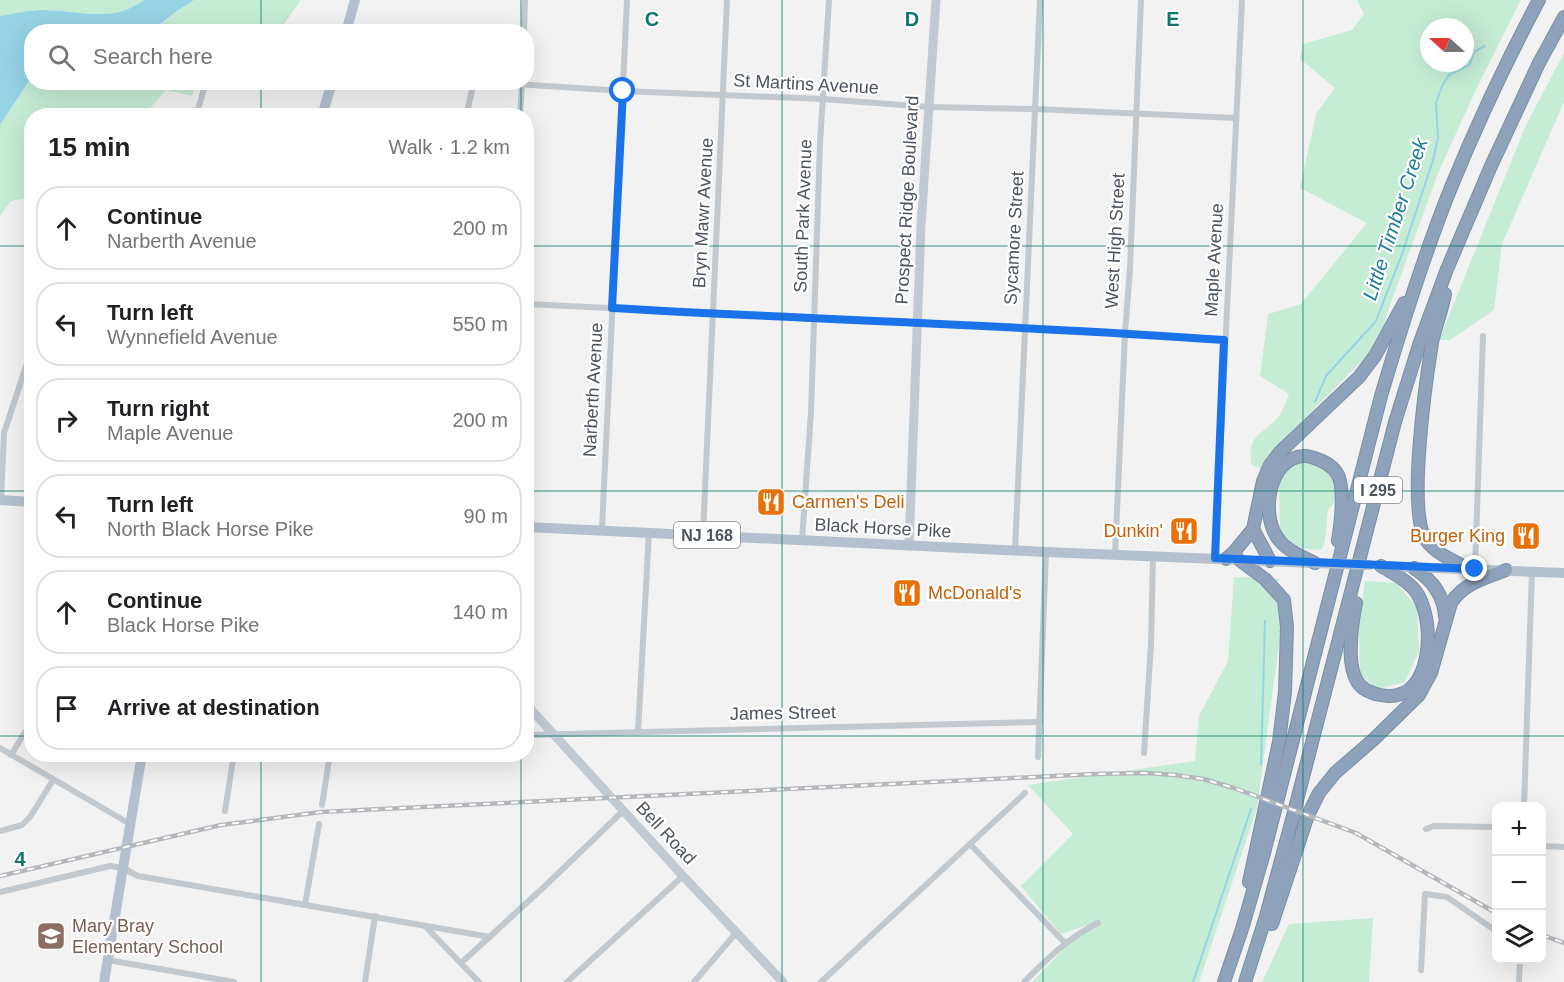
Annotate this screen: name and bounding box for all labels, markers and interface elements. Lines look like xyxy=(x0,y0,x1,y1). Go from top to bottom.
text: C xyxy=(645,8,659,30)
text: D xyxy=(905,8,919,30)
text: E xyxy=(1166,8,1180,30)
north arrow xyxy=(1420,18,1474,72)
search box xyxy=(24,24,534,90)
icon: search xyxy=(45,41,78,74)
text: Search here xyxy=(93,44,213,69)
street label: St Martins Avenue xyxy=(733,70,879,98)
route start xyxy=(609,77,635,103)
street label: Prospect Ridge Boulevard xyxy=(892,95,922,305)
text: 15 min xyxy=(48,132,130,162)
water label: Little Timber Creek xyxy=(1358,134,1432,303)
text: Walk · 1.2 km xyxy=(389,136,510,158)
street label: Bryn Mawr Avenue xyxy=(689,137,717,289)
street label: South Park Avenue xyxy=(790,139,816,293)
street label: Sycamore Street xyxy=(1001,171,1027,305)
street label: West High Street xyxy=(1101,173,1129,309)
street label: Maple Avenue xyxy=(1201,203,1227,317)
text: Continue xyxy=(107,204,202,229)
icon: ahead xyxy=(50,212,83,245)
text: 200 m xyxy=(452,217,508,239)
text: Narberth Avenue xyxy=(107,230,257,252)
text: Turn left xyxy=(107,300,193,325)
icon: left xyxy=(50,308,83,341)
text: 550 m xyxy=(452,313,508,335)
street label: Narberth Avenue xyxy=(579,322,607,458)
text: Wynnefield Avenue xyxy=(107,326,278,348)
text: Turn right xyxy=(107,396,209,421)
icon: right xyxy=(50,404,83,437)
text: 200 m xyxy=(452,409,508,431)
text: Maple Avenue xyxy=(107,422,233,444)
road number: I 295 xyxy=(1354,477,1402,503)
restaurant icon: Carmen's Deli xyxy=(755,486,787,518)
text: Turn left xyxy=(107,492,193,517)
place label: Carmen's Deli xyxy=(792,492,904,512)
icon: left xyxy=(50,500,83,533)
text: 90 m xyxy=(464,505,508,527)
street label: Black Horse Pike xyxy=(814,514,952,542)
restaurant icon: Dunkin' xyxy=(1168,515,1200,547)
text: North Black Horse Pike xyxy=(107,518,314,540)
restaurant icon: Burger King xyxy=(1510,520,1542,552)
place label: Dunkin' xyxy=(1104,521,1163,541)
road number: NJ 168 xyxy=(674,522,740,548)
place label: Burger King xyxy=(1410,526,1505,546)
route end xyxy=(1461,555,1487,581)
restaurant icon: McDonald's xyxy=(891,577,923,609)
place label: McDonald's xyxy=(928,583,1021,603)
text: Continue xyxy=(107,588,202,613)
icon: ahead xyxy=(50,596,83,629)
text: 140 m xyxy=(452,601,508,623)
text: Black Horse Pike xyxy=(107,614,259,636)
icon: arrive xyxy=(50,692,83,725)
text: Arrive at destination xyxy=(107,695,320,720)
street label: James Street xyxy=(730,702,836,724)
street label: Bell Road xyxy=(632,798,700,868)
map controls xyxy=(1492,802,1546,964)
button: + xyxy=(1492,802,1546,856)
text: 4 xyxy=(14,848,26,870)
button: − xyxy=(1492,856,1546,910)
button: layers xyxy=(1492,910,1546,964)
place label: Mary Bray Elementary School xyxy=(72,916,223,957)
school or university icon: Mary Bray Elementary School xyxy=(35,920,67,952)

